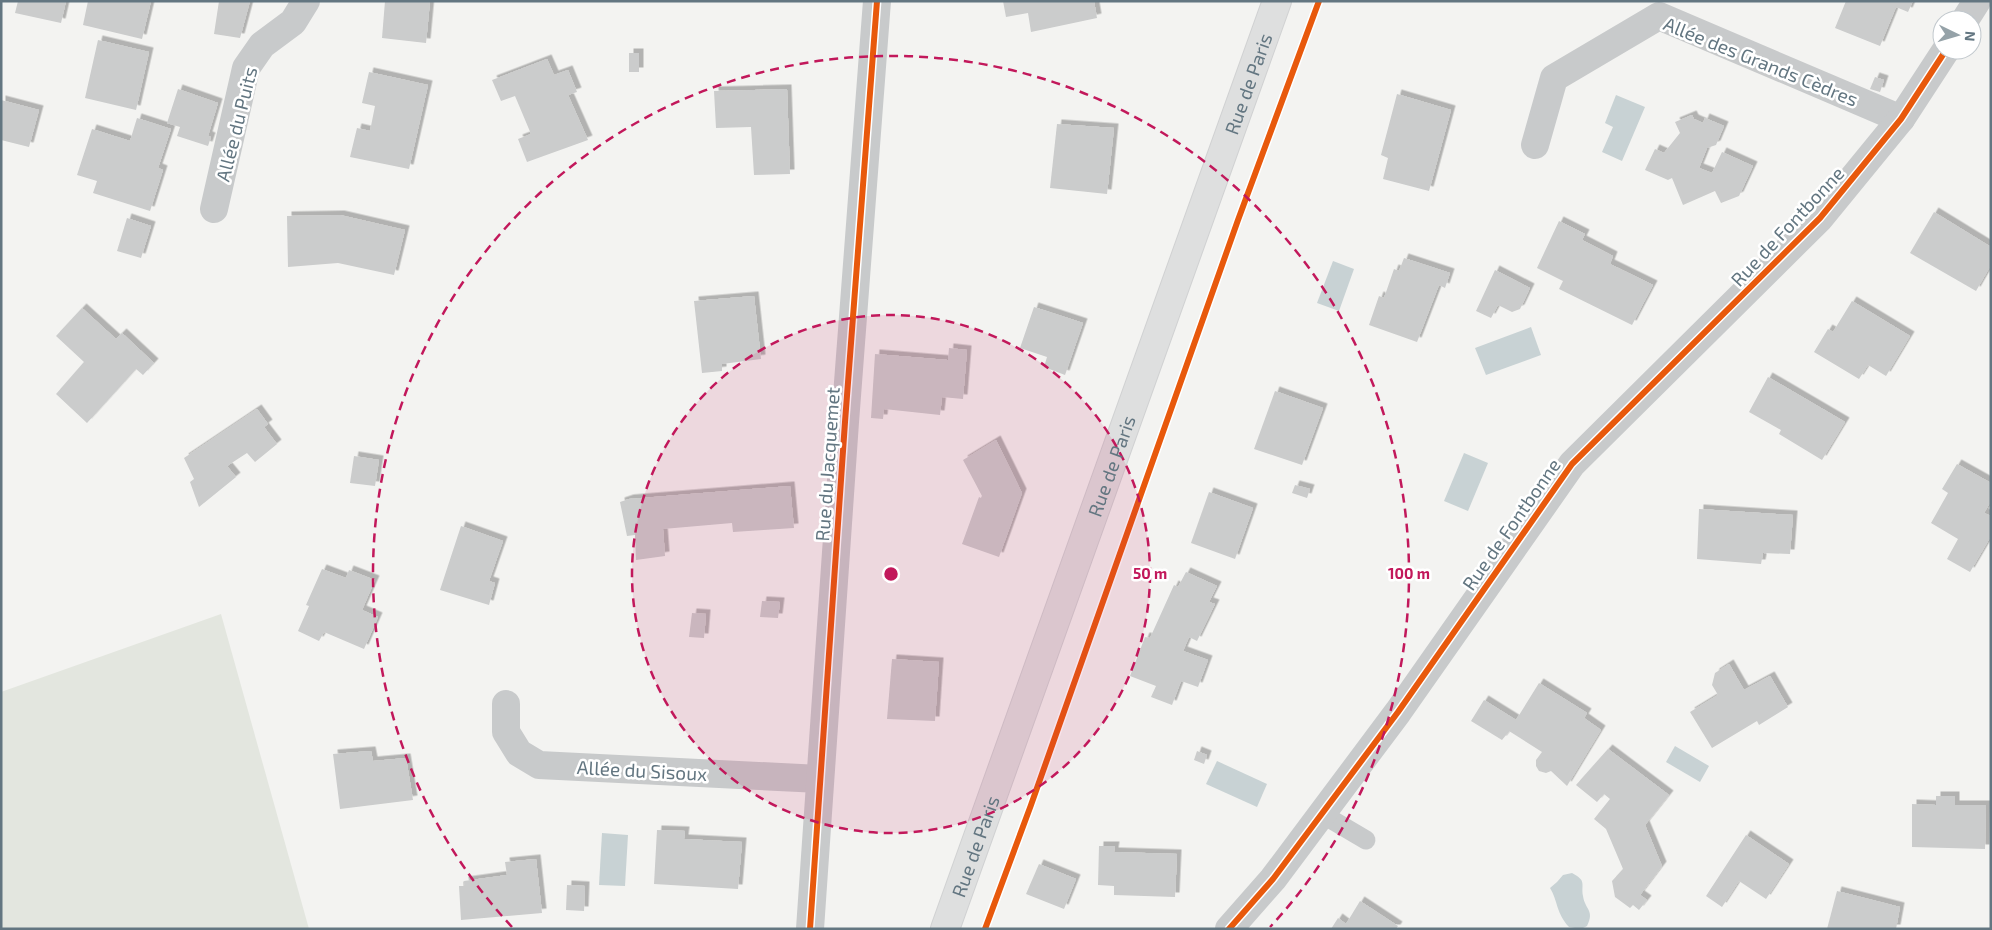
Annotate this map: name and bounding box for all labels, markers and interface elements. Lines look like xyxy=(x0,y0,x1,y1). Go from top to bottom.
north arrow xyxy=(1932,10,1982,60)
street label: Allée des Grands Cèdres xyxy=(1660,11,1862,111)
street label: Rue de Paris xyxy=(1219,30,1276,137)
text: N xyxy=(1962,30,1979,42)
street label: Allée du Puits xyxy=(211,64,261,184)
street label: Rue de Fontbonne xyxy=(1726,161,1848,291)
street label: Rue du Jacquemet xyxy=(810,386,844,542)
street label: Rue de Paris xyxy=(1082,412,1139,520)
street label: Rue de Fontbonne xyxy=(1457,454,1565,594)
text: 50 m xyxy=(1133,564,1167,582)
text: 100 m xyxy=(1388,564,1430,582)
centre of rings xyxy=(882,565,900,583)
street label: Allée du Sisoux xyxy=(576,755,708,785)
street label: Rue de Paris xyxy=(946,792,1003,900)

